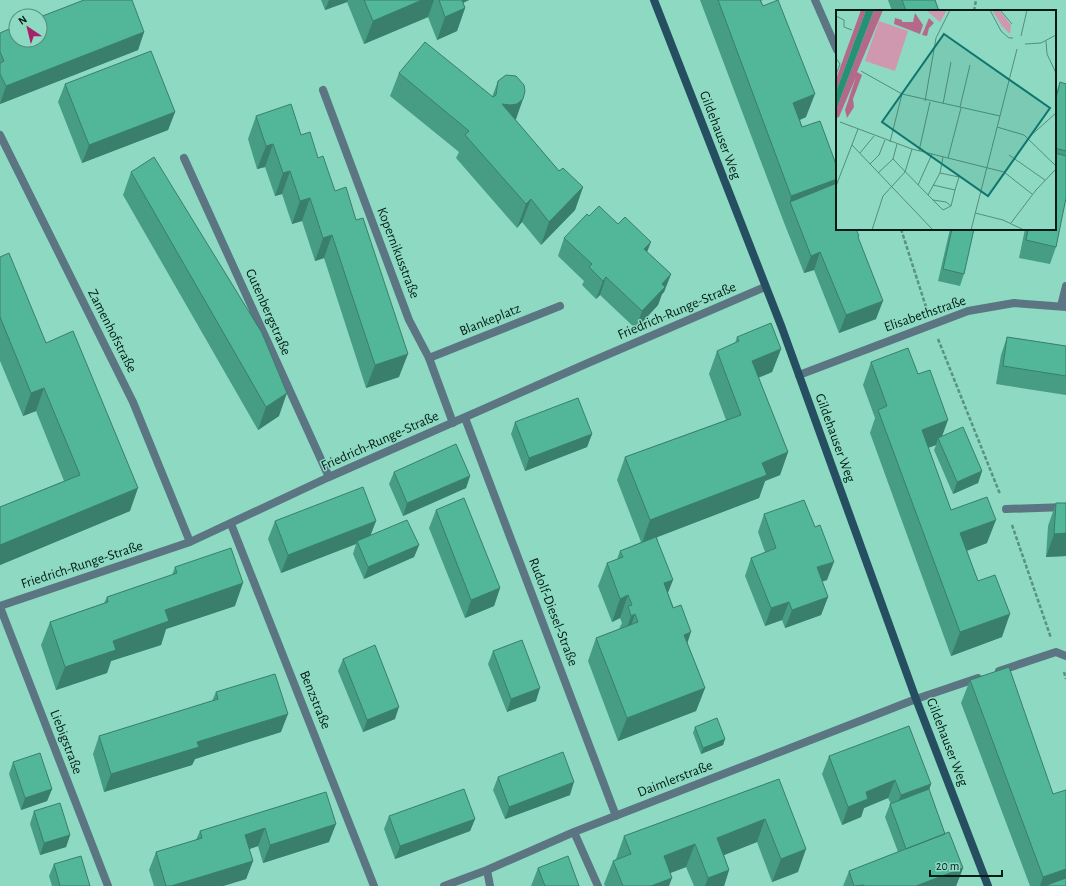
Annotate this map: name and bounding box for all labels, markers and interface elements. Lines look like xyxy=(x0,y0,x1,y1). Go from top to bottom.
north arrow xyxy=(8,8,48,48)
inset map xyxy=(836,10,1056,230)
text: N xyxy=(16,14,29,27)
street label: Gildehauser Weg xyxy=(697,89,743,181)
street label: Kopernikusstraße xyxy=(374,206,422,300)
street label: Gutenbergstraße xyxy=(243,267,293,357)
street label: Friedrich-Runge-Straße xyxy=(616,280,738,342)
street label: Zamenhofstraße xyxy=(85,287,139,375)
street label: Elisabethstraße xyxy=(882,293,968,335)
street label: Blankeplatz xyxy=(458,301,523,339)
street label: Gildehauser Weg xyxy=(812,392,858,484)
street label: Friedrich-Runge-Straße xyxy=(319,409,441,473)
street label: Friedrich-Runge-Straße xyxy=(19,539,145,591)
street label: Rudolf-Diesel-Straße xyxy=(526,556,580,668)
street label: Benzstraße xyxy=(297,669,333,731)
street label: Gildehauser Weg xyxy=(924,696,970,788)
street label: Liebigstraße xyxy=(47,708,85,776)
street label: Daimlerstraße xyxy=(635,758,715,800)
scale bar xyxy=(930,852,1002,878)
text: 20 m xyxy=(936,860,959,872)

